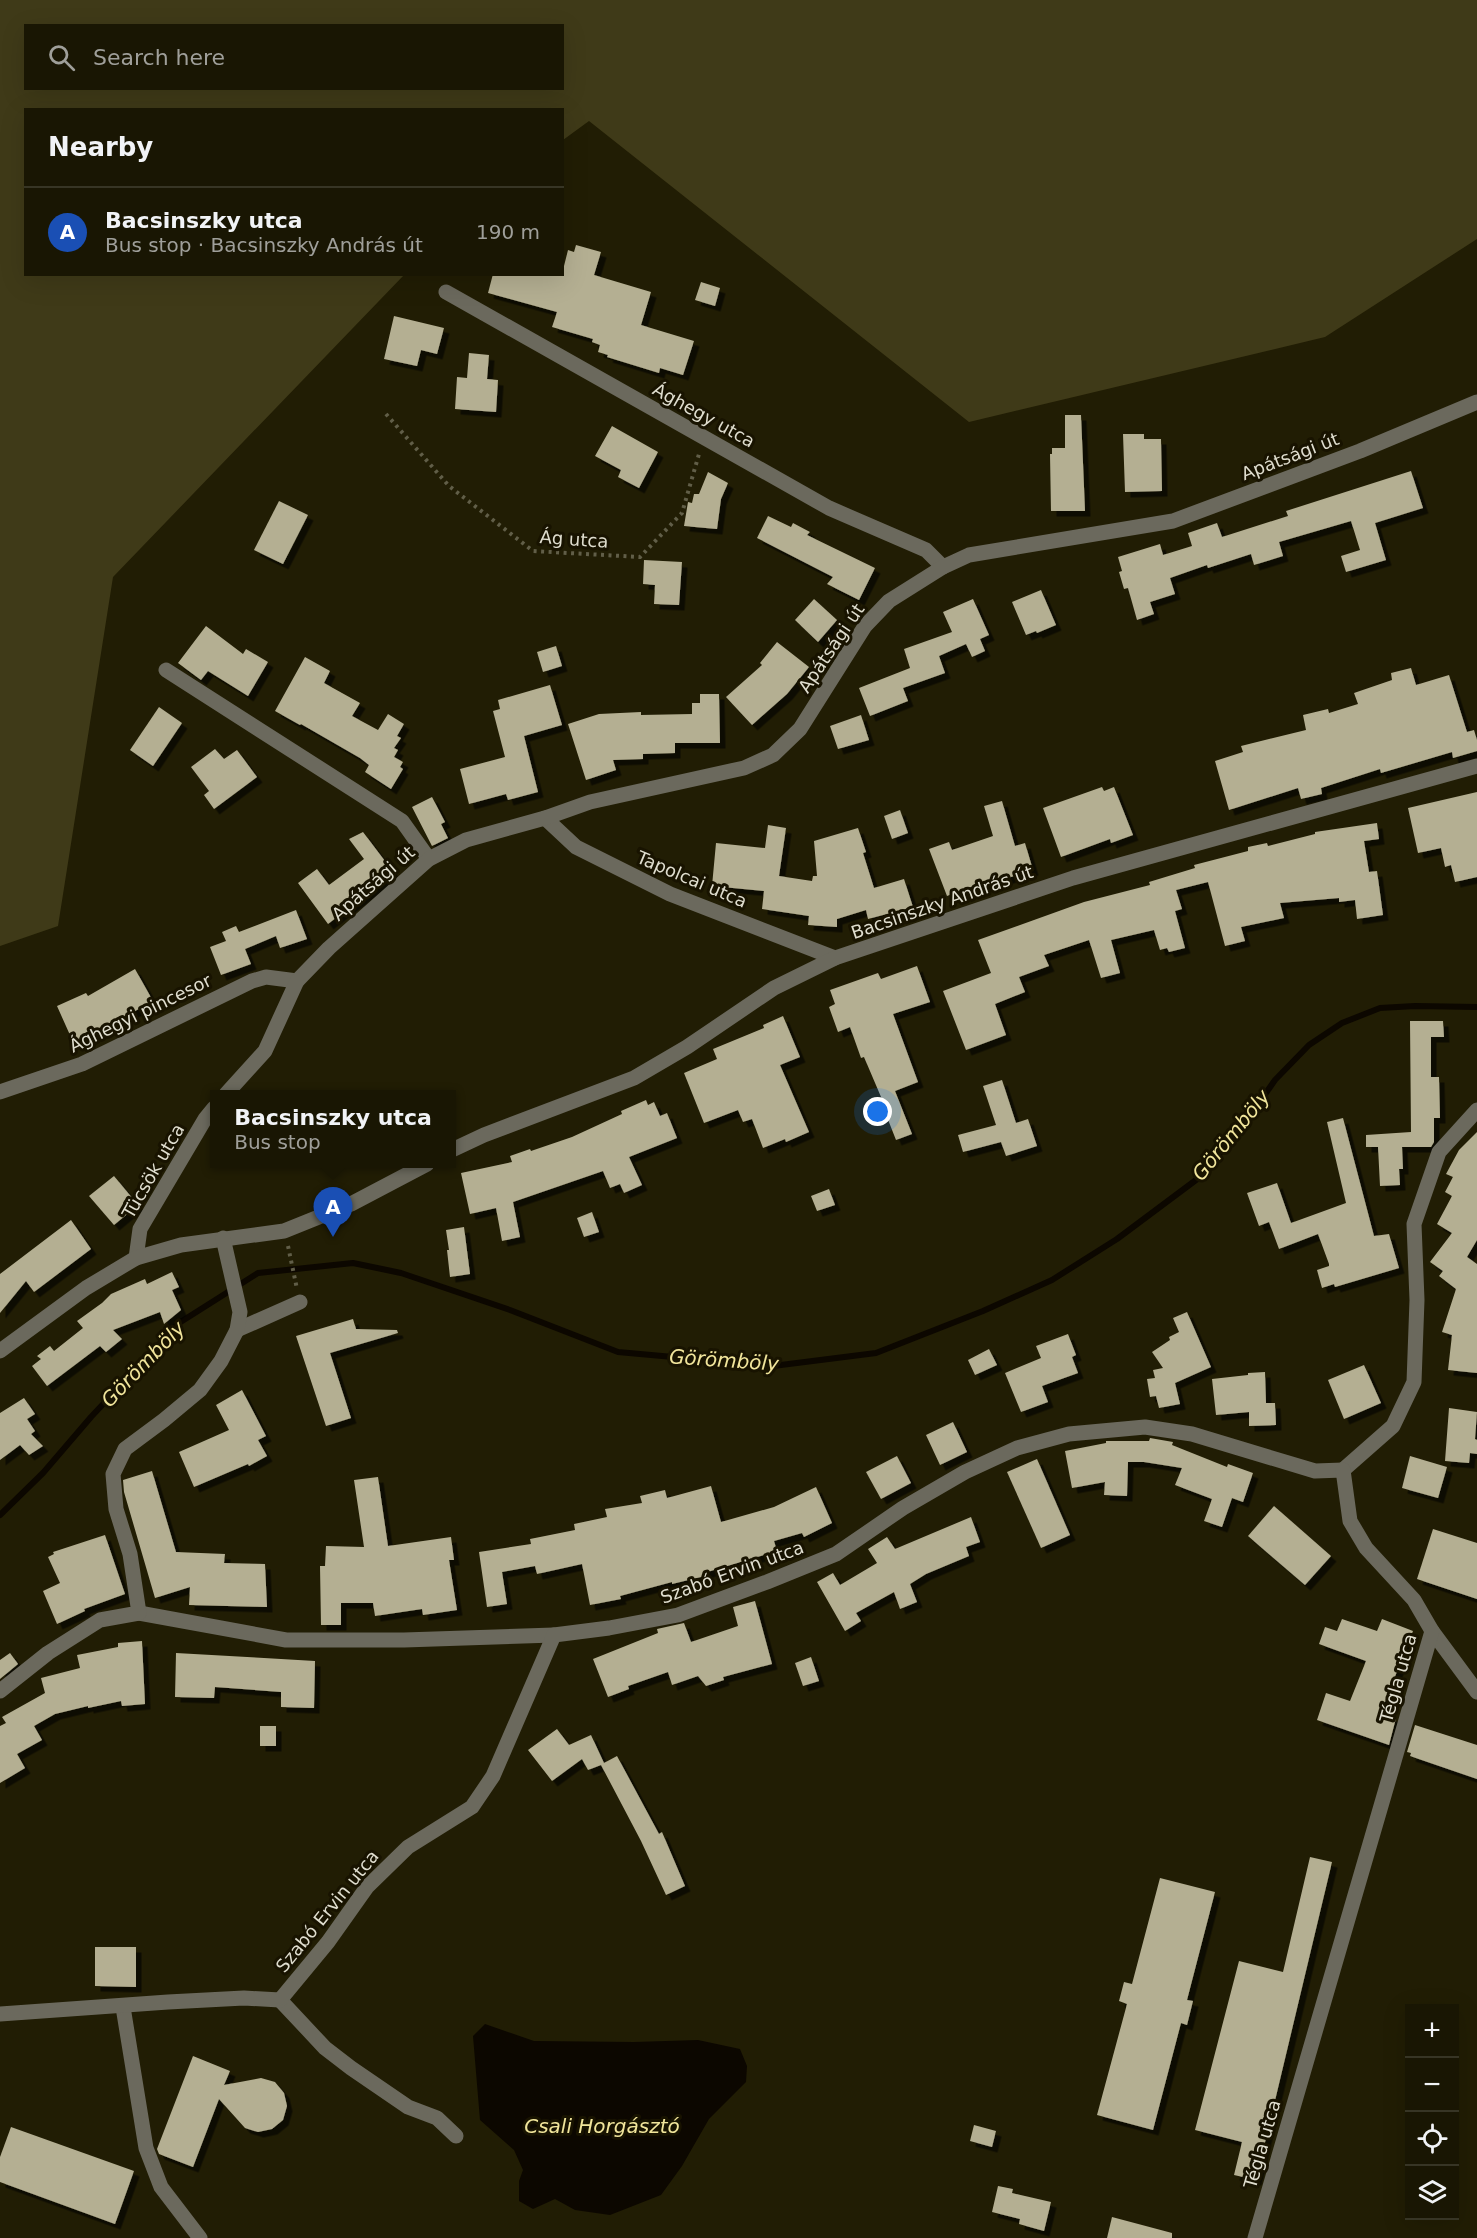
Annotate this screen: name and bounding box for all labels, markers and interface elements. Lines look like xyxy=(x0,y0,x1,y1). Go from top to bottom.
search box xyxy=(24,24,564,90)
icon: search xyxy=(45,41,78,74)
text: Search here xyxy=(93,45,225,70)
text: Nearby xyxy=(48,132,153,162)
text: Bacsinszky utca xyxy=(105,208,303,233)
text: A xyxy=(60,220,75,244)
text: 190 m xyxy=(476,220,540,244)
text: Bus stop · Bacsinszky András út xyxy=(105,233,423,257)
street label: Ághegy utca xyxy=(649,378,759,452)
street label: Apátsági út xyxy=(1238,428,1342,484)
street label: Ág utca xyxy=(539,526,609,552)
street label: Apátsági út xyxy=(794,599,868,697)
street label: Apátsági út xyxy=(327,841,419,925)
street label: Tapolcai utca xyxy=(633,846,750,912)
street label: Bacsinszky András út xyxy=(848,861,1036,943)
street label: Ághegyi pincesor xyxy=(65,969,215,1057)
water label: Görömböly xyxy=(1187,1084,1276,1185)
popup xyxy=(210,1090,456,1168)
your location xyxy=(863,1097,892,1126)
text: Bacsinszky utca xyxy=(234,1105,432,1130)
street label: Tücsök utca xyxy=(117,1120,189,1223)
text: Bus stop xyxy=(234,1130,321,1154)
pin: A xyxy=(314,1188,352,1237)
water label: Görömböly xyxy=(96,1315,191,1412)
water label: Görömböly xyxy=(668,1344,781,1376)
street label: Szabó Ervin utca xyxy=(657,1536,807,1608)
street label: Tégla utca xyxy=(1375,1631,1421,1726)
street label: Szabó Ervin utca xyxy=(271,1846,383,1976)
map controls xyxy=(1405,2004,1459,2220)
button: + xyxy=(1405,2004,1459,2058)
button: − xyxy=(1405,2058,1459,2112)
street label: Tégla utca xyxy=(1239,2097,1285,2192)
button: locate xyxy=(1405,2112,1459,2166)
water label: Csali Horgásztó xyxy=(524,2114,680,2138)
button: layers xyxy=(1405,2166,1459,2220)

